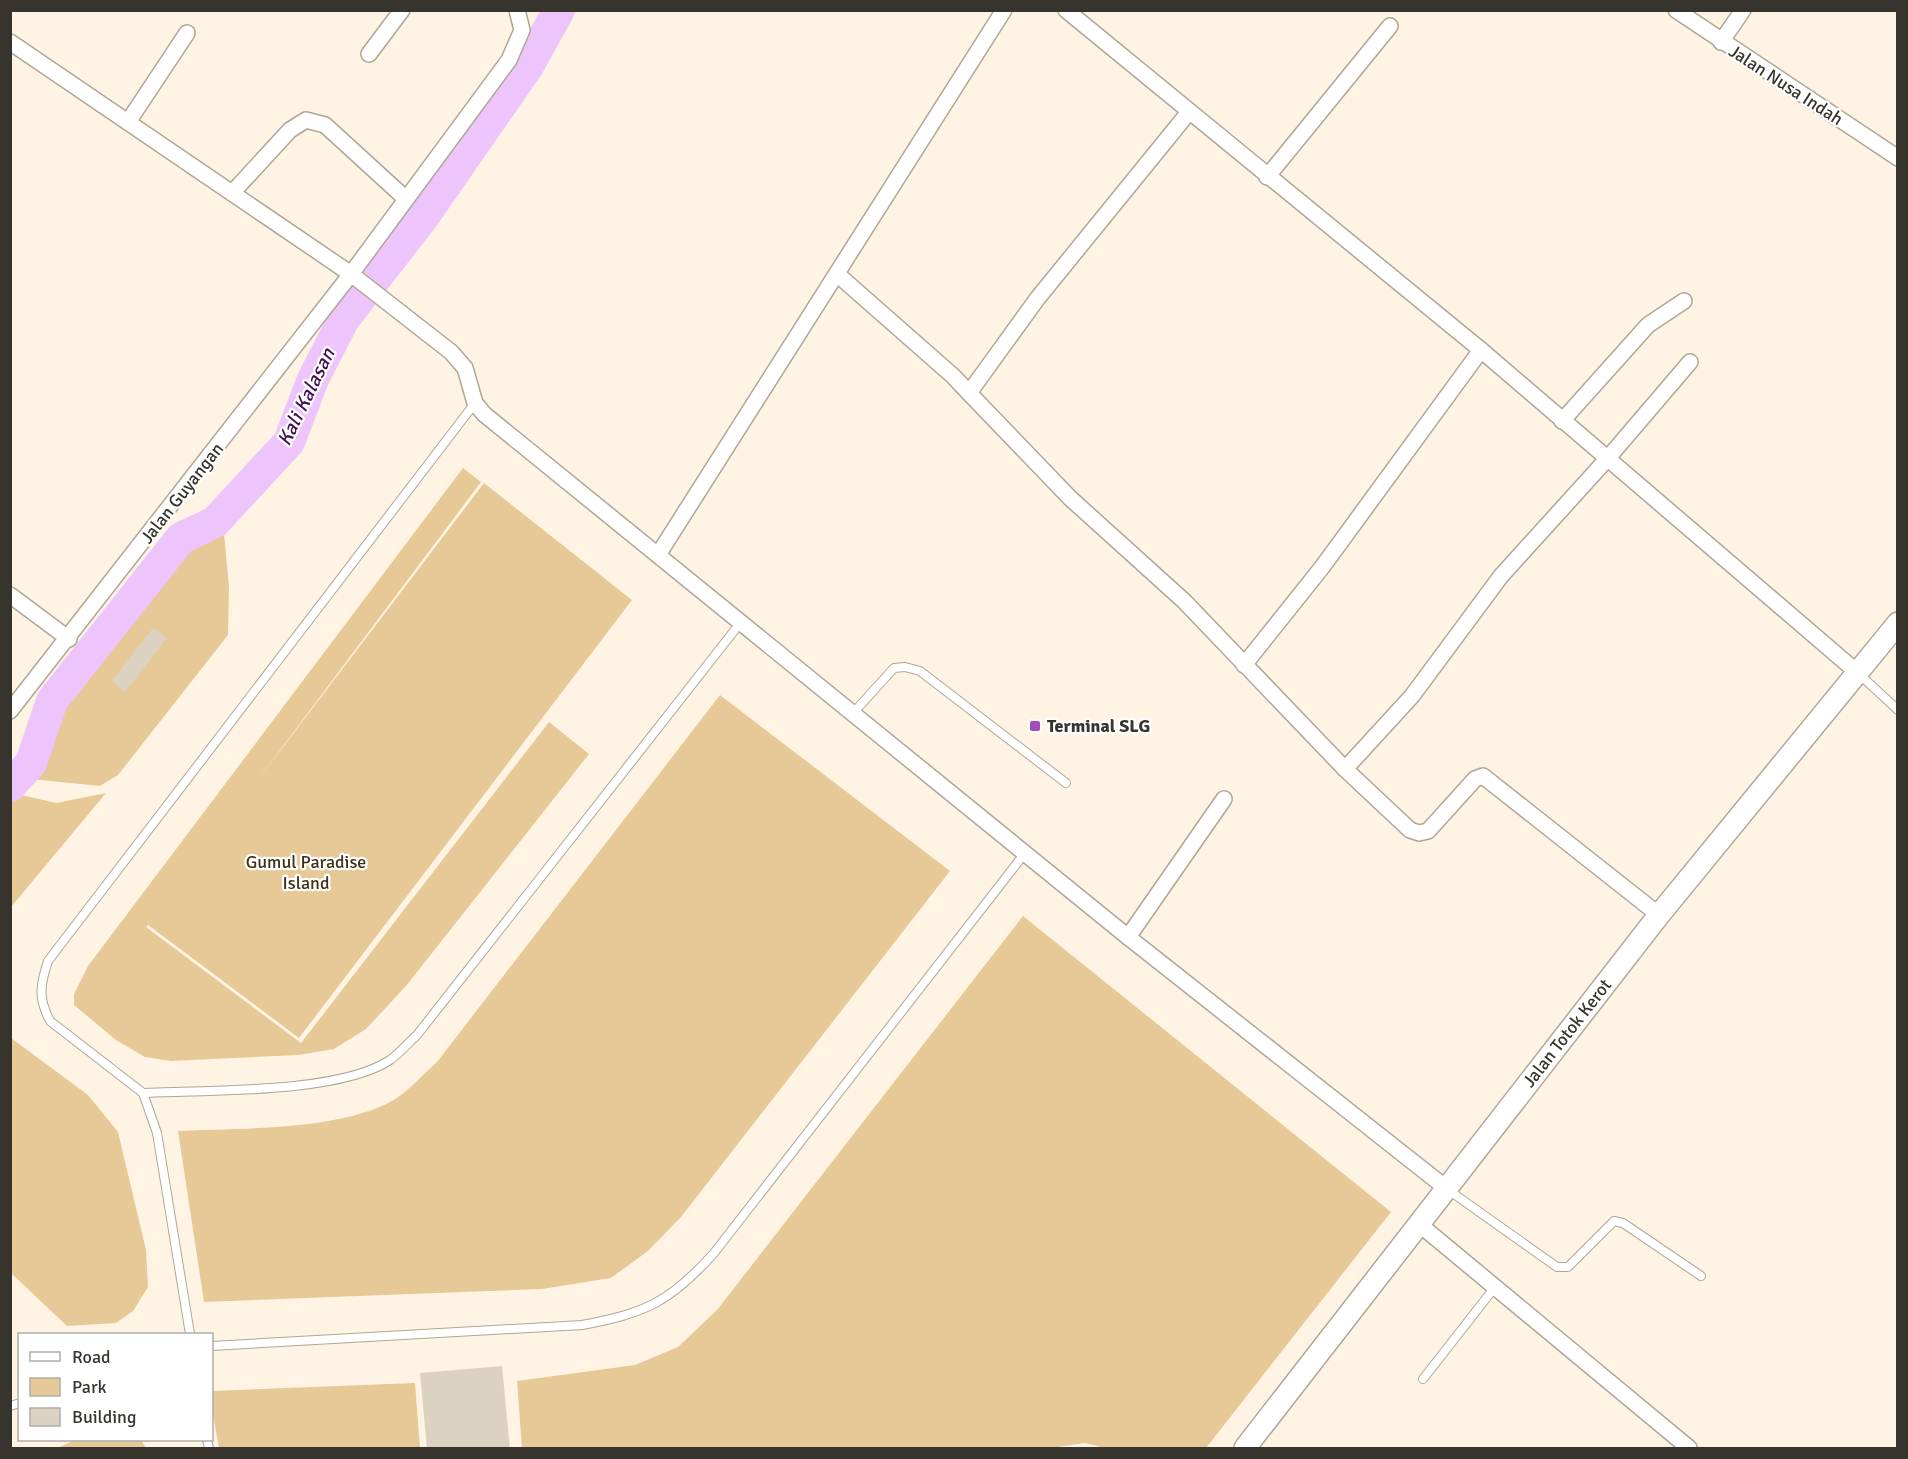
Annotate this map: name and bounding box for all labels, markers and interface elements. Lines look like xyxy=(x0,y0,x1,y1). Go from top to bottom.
street label: Jalan Nusa Indah xyxy=(1725,40,1847,130)
water label: Kali Kalasan xyxy=(272,343,341,450)
street label: Jalan Guyangan xyxy=(136,438,228,548)
place label: Terminal SLG xyxy=(1047,715,1150,737)
marker: Terminal SLG xyxy=(1028,719,1042,733)
park label: Gumul Paradise Island xyxy=(246,851,366,894)
street label: Jalan Totok Kerot xyxy=(1518,975,1616,1091)
legend xyxy=(18,1333,213,1441)
text: Road xyxy=(72,1346,111,1368)
text: Park xyxy=(72,1376,107,1398)
text: Building xyxy=(72,1406,136,1428)

